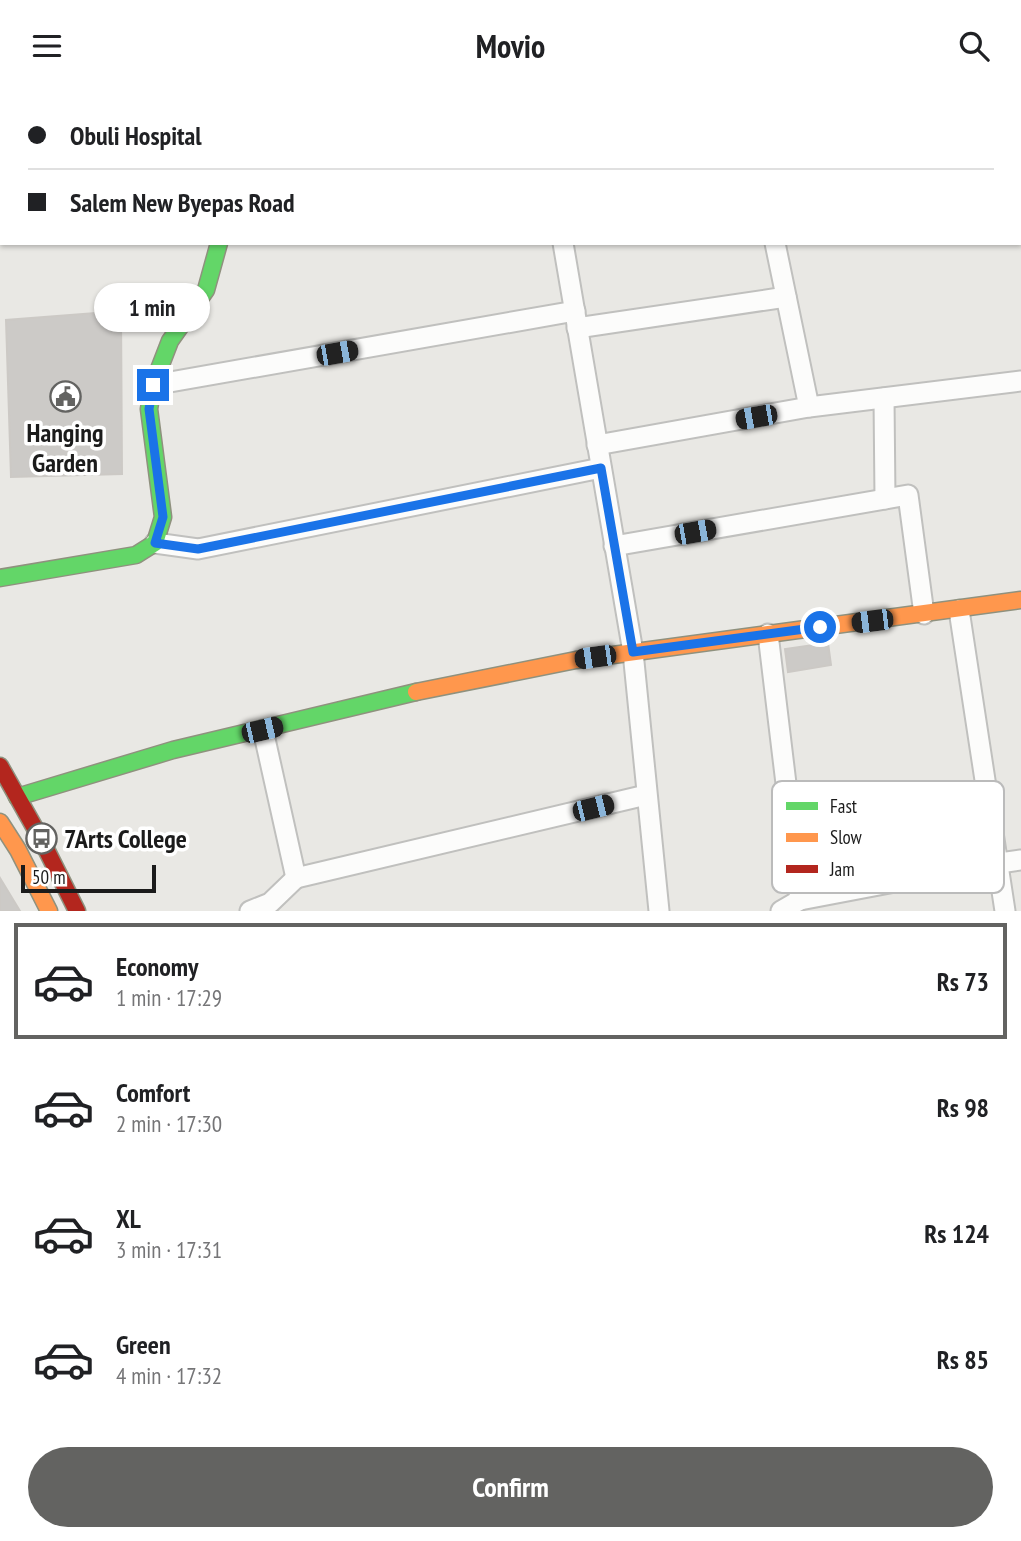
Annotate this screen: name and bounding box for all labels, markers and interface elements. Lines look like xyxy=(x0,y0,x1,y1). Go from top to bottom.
text: Movio xyxy=(476,25,545,67)
icon: menu xyxy=(28,27,66,65)
icon: search xyxy=(955,27,993,65)
text: Obuli Hospital xyxy=(70,119,202,152)
text: Salem New Byepas Road xyxy=(70,186,294,219)
callout: 1 min xyxy=(95,283,211,333)
text: 1 min xyxy=(129,293,175,322)
car xyxy=(315,339,360,367)
route end xyxy=(137,369,169,401)
public building icon: Hanging Garden xyxy=(48,380,82,414)
car xyxy=(734,403,779,431)
place label: Hanging Garden xyxy=(27,416,103,479)
car xyxy=(673,518,718,546)
car xyxy=(850,608,895,634)
route start xyxy=(804,611,836,643)
car xyxy=(573,644,618,670)
car xyxy=(240,715,285,745)
legend xyxy=(772,781,1004,893)
car xyxy=(571,793,616,823)
text: Fast xyxy=(830,794,858,818)
bus stop icon: 7Arts College xyxy=(24,822,58,856)
place label: 7Arts College xyxy=(64,822,187,855)
text: Slow xyxy=(830,825,863,849)
text: Jam xyxy=(829,857,855,881)
scale bar xyxy=(21,862,156,894)
text: 50 m xyxy=(32,865,66,889)
icon: car xyxy=(32,950,95,1013)
text: Economy xyxy=(116,950,198,983)
text: Rs 73 xyxy=(937,965,989,998)
text: 1 min · 17:29 xyxy=(116,983,222,1012)
icon: car xyxy=(32,1076,95,1139)
text: Comfort xyxy=(116,1076,190,1109)
text: Rs 98 xyxy=(937,1091,989,1124)
text: 2 min · 17:30 xyxy=(116,1109,222,1138)
icon: car xyxy=(32,1202,95,1265)
text: XL xyxy=(116,1202,141,1235)
text: Rs 124 xyxy=(924,1217,989,1250)
text: 3 min · 17:31 xyxy=(116,1235,222,1264)
icon: car xyxy=(32,1328,95,1391)
text: Green xyxy=(116,1328,171,1361)
text: Rs 85 xyxy=(937,1343,989,1376)
text: 4 min · 17:32 xyxy=(116,1361,222,1390)
button: Confirm xyxy=(28,1447,993,1527)

